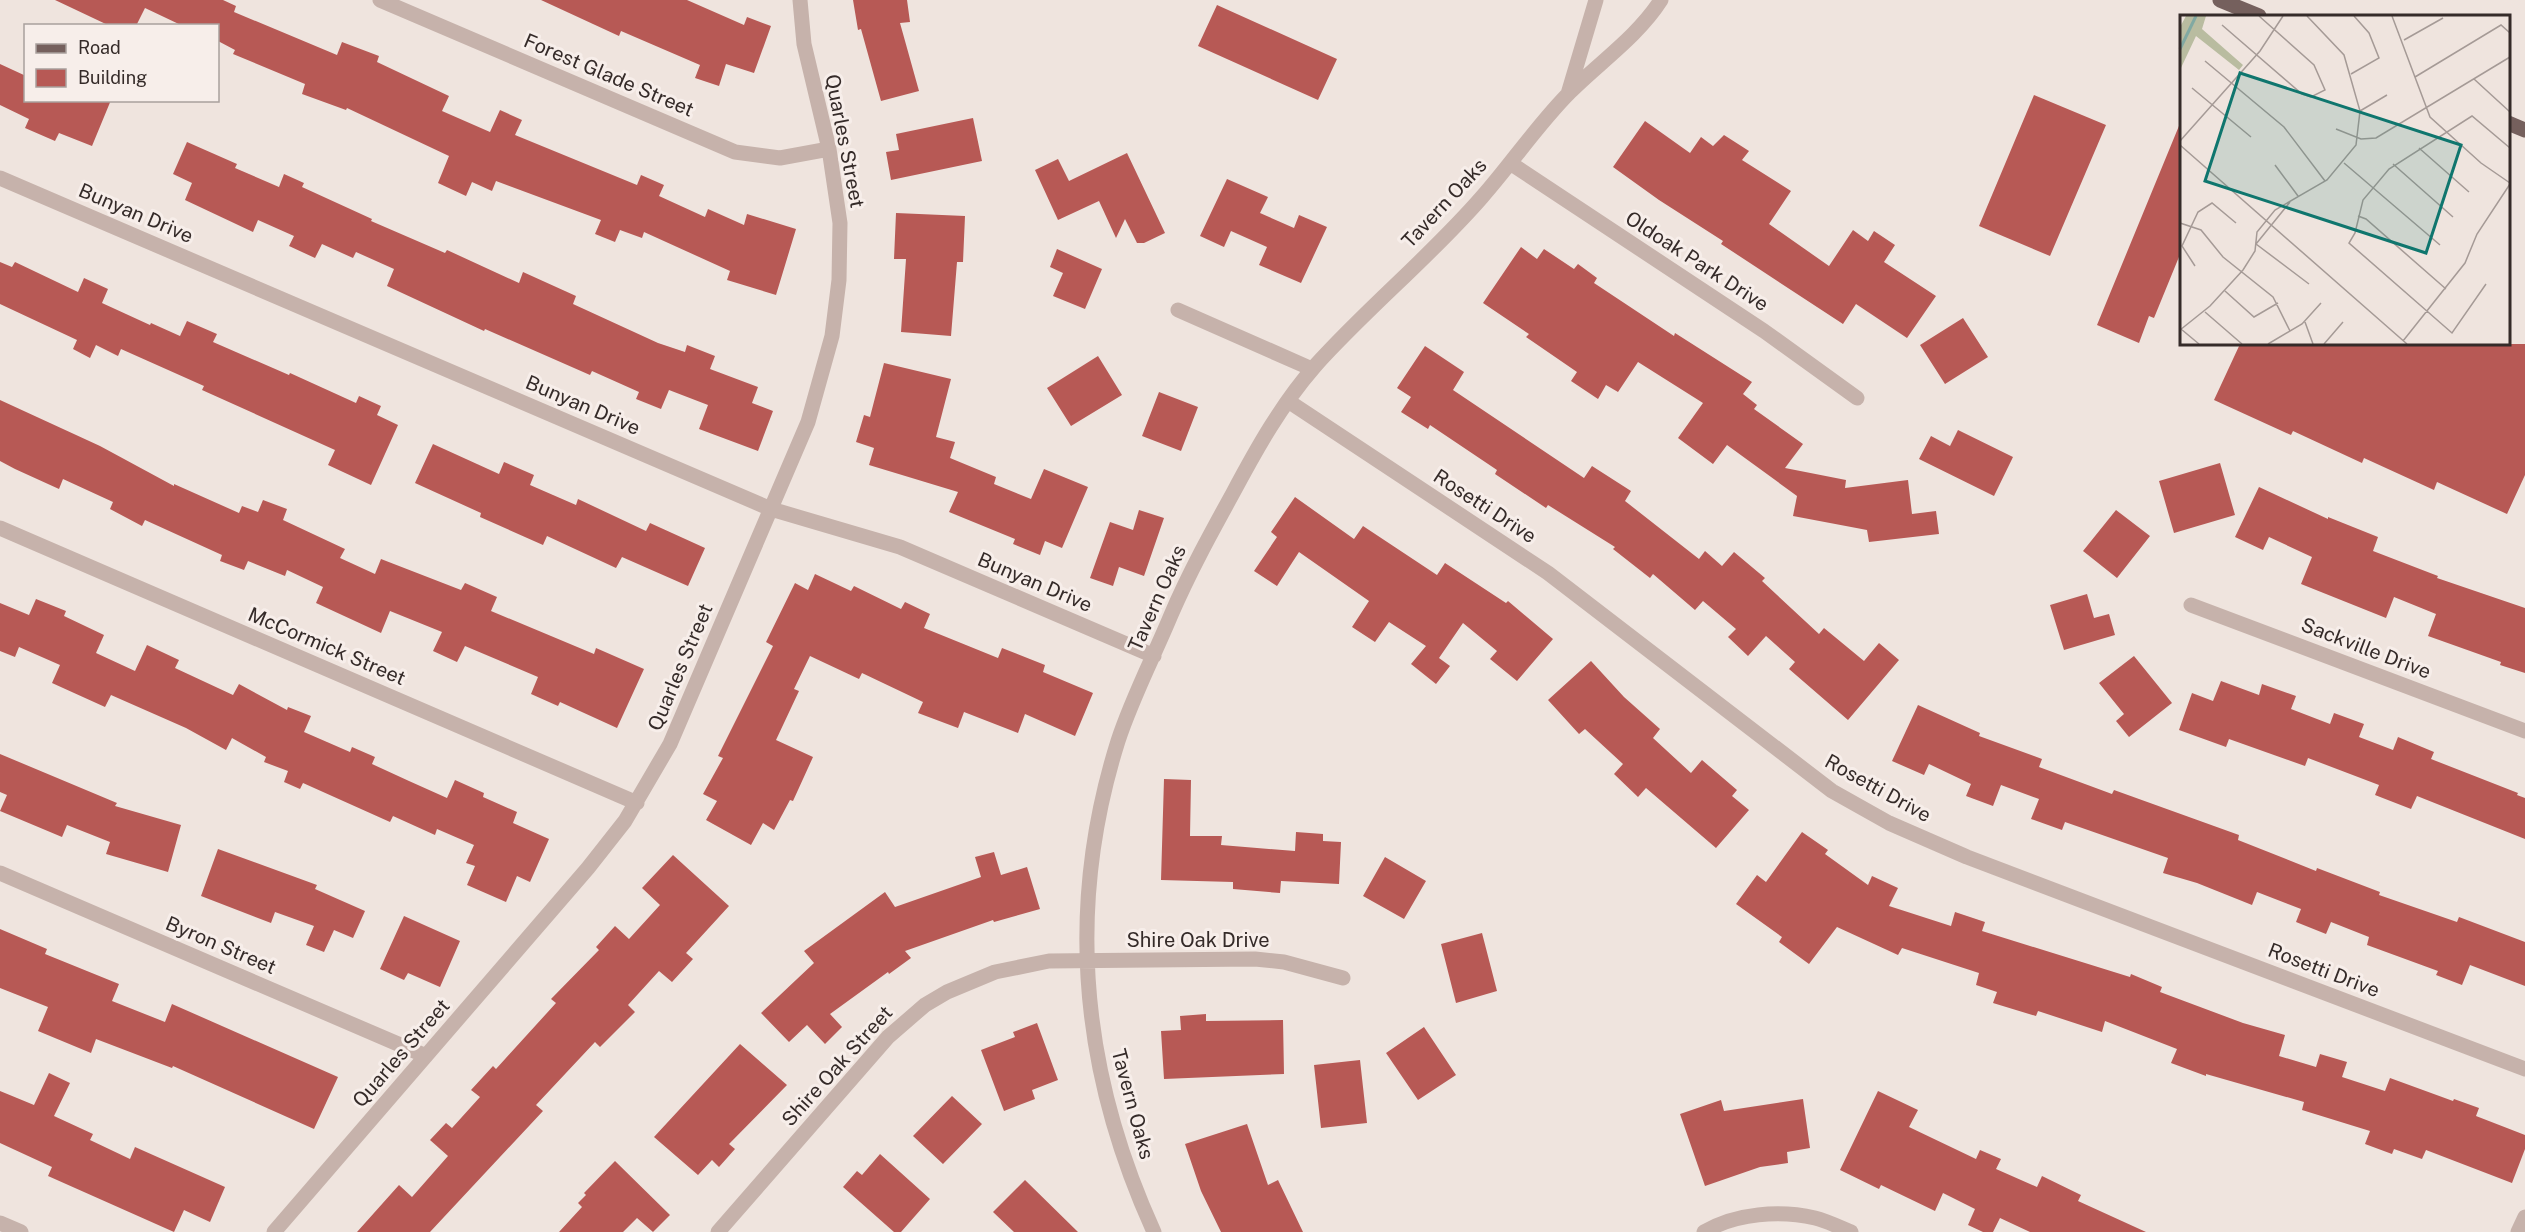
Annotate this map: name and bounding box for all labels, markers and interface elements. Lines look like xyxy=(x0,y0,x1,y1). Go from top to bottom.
inset map xyxy=(2180,15,2510,345)
legend xyxy=(24,24,219,102)
street label: Forest Glade Street xyxy=(520,28,698,122)
text: Road xyxy=(78,37,121,58)
text: Building xyxy=(78,67,147,88)
street label: Quarles Street xyxy=(820,72,870,210)
street label: Tavern Oaks xyxy=(1397,153,1491,253)
street label: Bunyan Drive xyxy=(75,178,197,248)
street label: Oldoak Park Drive xyxy=(1621,206,1773,316)
street label: Bunyan Drive xyxy=(522,370,644,440)
street label: Rosetti Drive xyxy=(1429,464,1541,548)
street label: Tavern Oaks xyxy=(1123,541,1191,655)
street label: Bunyan Drive xyxy=(974,547,1096,617)
street label: Quarles Street xyxy=(642,600,718,734)
street label: McCormick Street xyxy=(245,602,409,690)
street label: Sackville Drive xyxy=(2298,612,2434,684)
street label: Rosetti Drive xyxy=(1821,749,1935,827)
street label: Byron Street xyxy=(162,911,280,979)
street label: Shire Oak Drive xyxy=(1126,928,1270,952)
street label: Rosetti Drive xyxy=(2265,938,2383,1002)
street label: Quarles Street xyxy=(347,994,455,1112)
street label: Shire Oak Street xyxy=(777,1001,897,1131)
street label: Tavern Oaks xyxy=(1107,1046,1159,1162)

